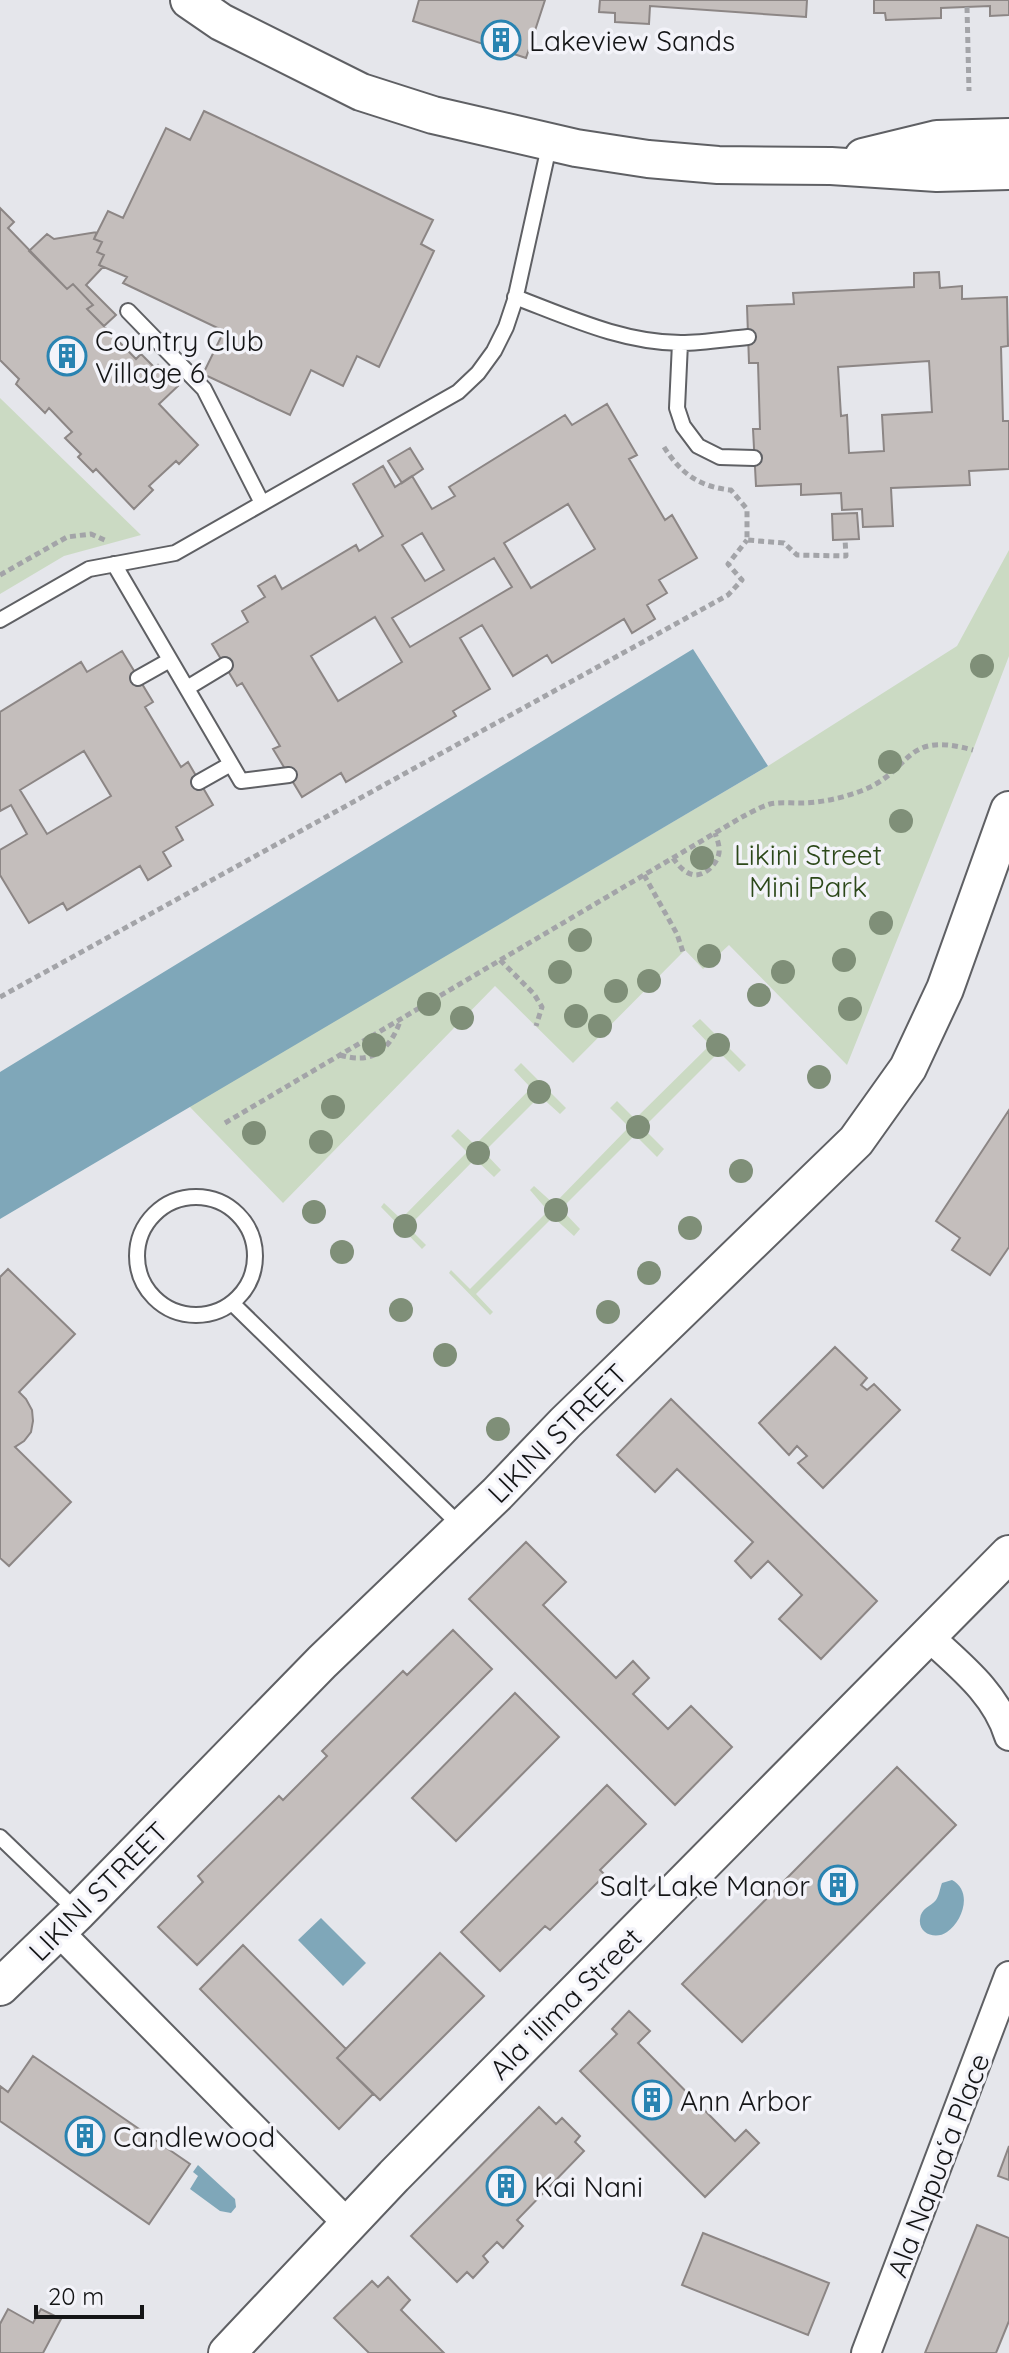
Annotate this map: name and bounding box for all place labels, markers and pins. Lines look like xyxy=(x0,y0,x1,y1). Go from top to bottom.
building icon: Lakeview Sands xyxy=(480,19,522,61)
place label: Lakeview Sands xyxy=(529,23,735,58)
place label: Country Club Village 6 xyxy=(95,323,264,390)
building icon: Country Club Village 6 xyxy=(46,335,88,377)
building icon: Salt Lake Manor xyxy=(817,1864,859,1906)
place label: Salt Lake Manor xyxy=(600,1868,810,1903)
building icon: Ann Arbor xyxy=(631,2079,673,2121)
place label: Ann Arbor xyxy=(680,2083,812,2118)
building icon: Candlewood xyxy=(64,2115,106,2157)
place label: Candlewood xyxy=(113,2119,275,2154)
building icon: Kai Nani xyxy=(485,2165,527,2207)
place label: Kai Nani xyxy=(534,2169,643,2204)

